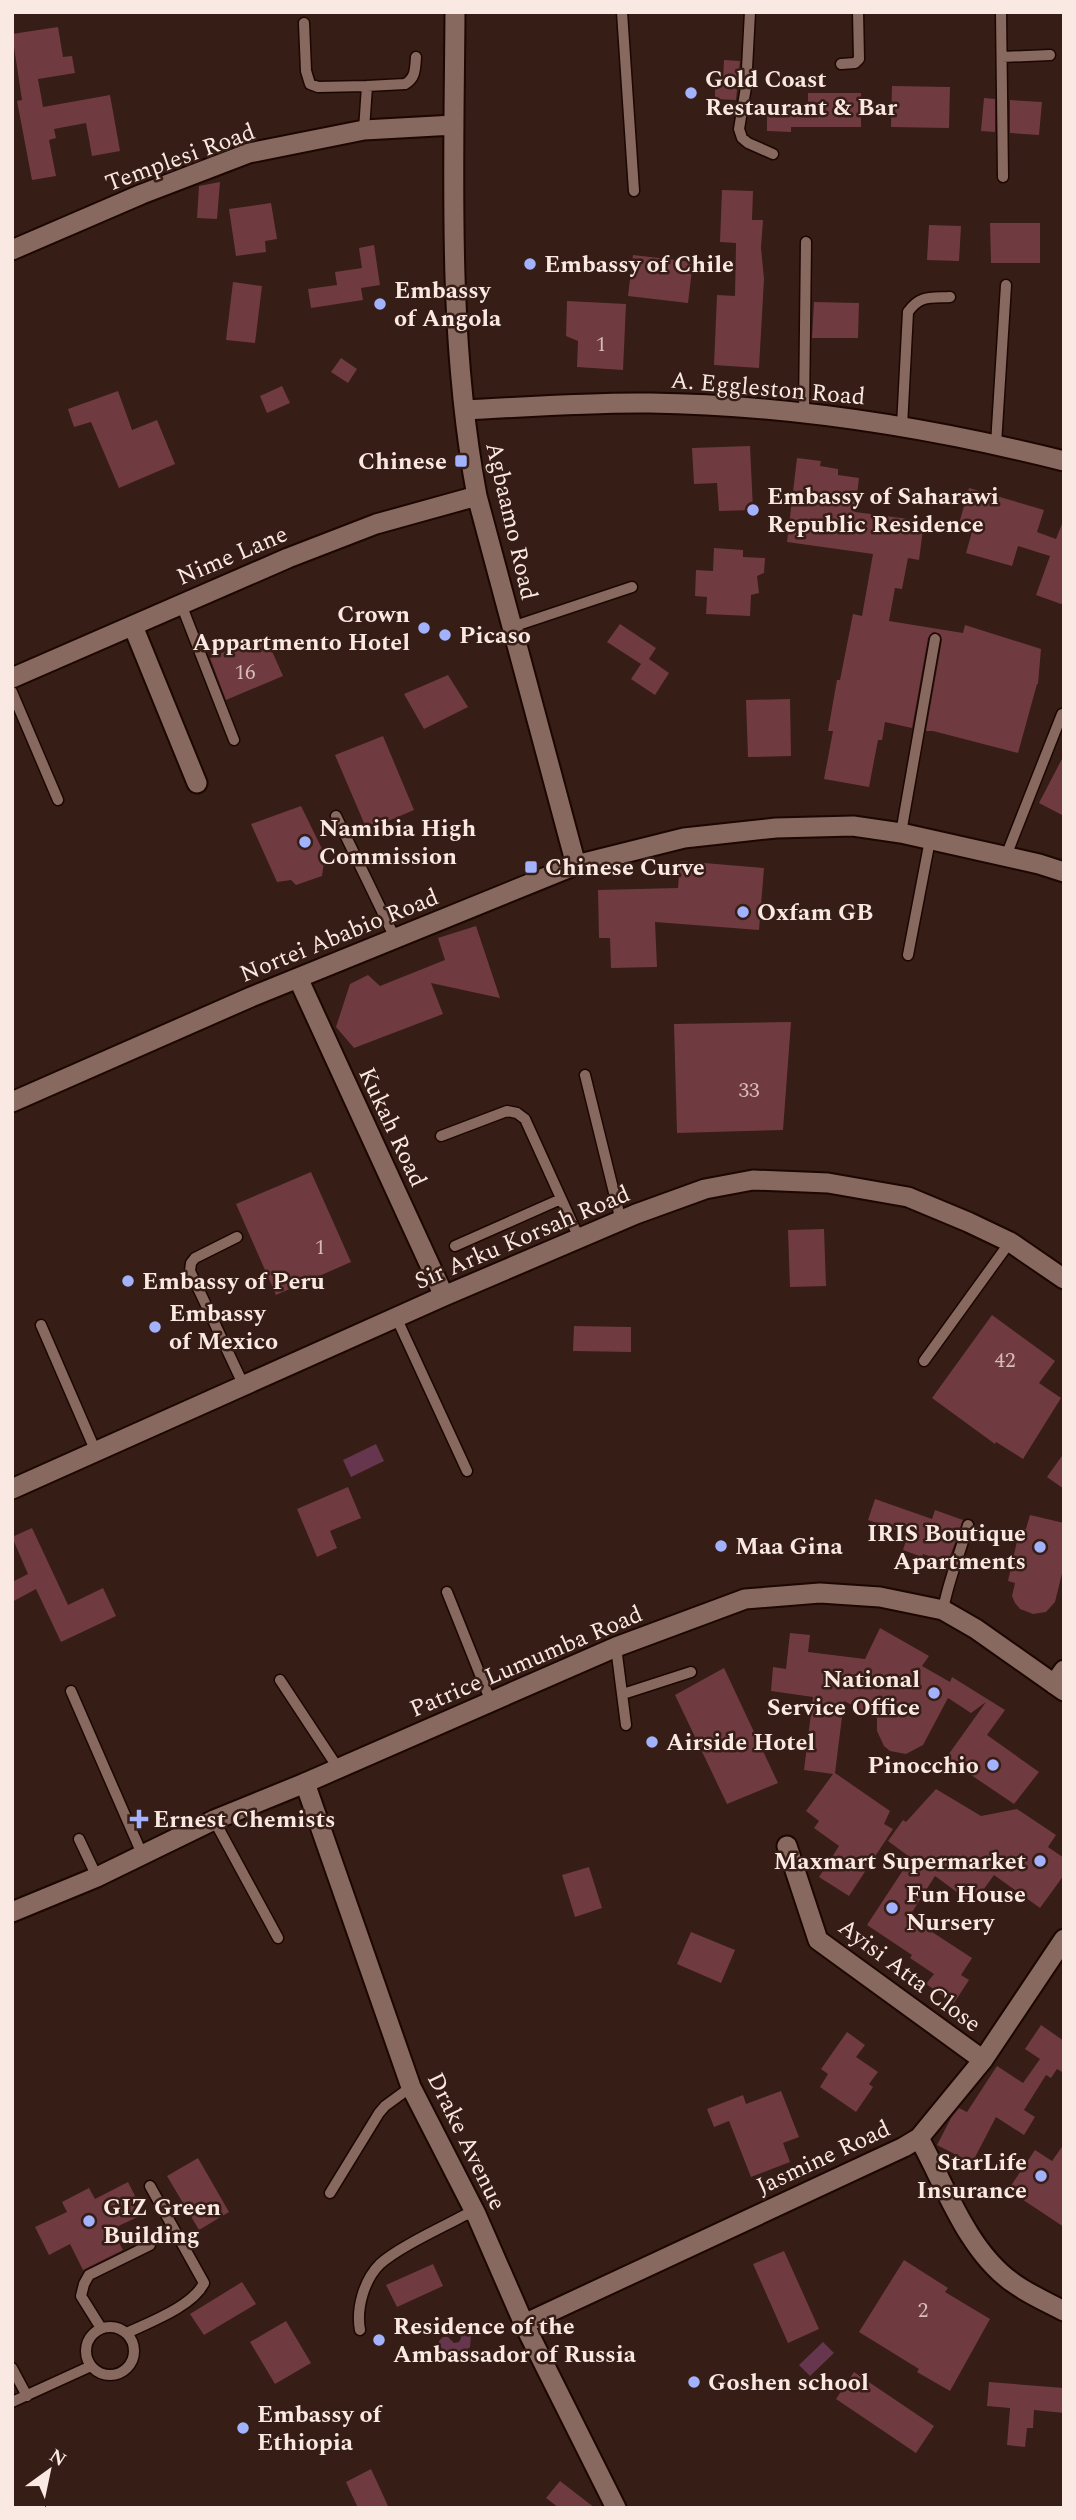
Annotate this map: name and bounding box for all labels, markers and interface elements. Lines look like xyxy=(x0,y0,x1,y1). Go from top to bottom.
place label: Gold Coast Restaurant & Bar xyxy=(705,62,898,126)
marker: Gold Coast Restaurant & Bar xyxy=(683,85,699,101)
street label: Templesi Road xyxy=(100,114,260,202)
place label: Embassy of Chile xyxy=(544,247,734,283)
marker: Embassy of Chile xyxy=(522,256,538,272)
place label: Embassy of Angola xyxy=(394,273,502,337)
marker: Embassy of Angola xyxy=(372,296,388,312)
house number: 1 xyxy=(596,329,606,361)
street label: A. Eggleston Road xyxy=(669,363,867,415)
street label: Agbaamo Road xyxy=(475,439,547,604)
place label: Chinese xyxy=(358,444,447,480)
marker: Chinese xyxy=(453,453,469,469)
place label: Embassy of Saharawi Republic Residence xyxy=(767,479,999,543)
marker: Embassy of Saharawi Republic Residence xyxy=(745,502,761,518)
street label: Nime Lane xyxy=(171,516,293,595)
place label: Crown Appartmento Hotel xyxy=(193,597,410,661)
place label: Picaso xyxy=(459,618,531,654)
marker: Crown Appartmento Hotel xyxy=(416,620,432,636)
marker: Picaso xyxy=(437,627,453,643)
house number: 16 xyxy=(235,657,256,689)
place label: Namibia High Commission xyxy=(319,811,477,875)
marker: Namibia High Commission xyxy=(297,834,313,850)
place label: Chinese Curve xyxy=(545,850,705,886)
marker: Chinese Curve xyxy=(523,859,539,875)
street label: Nortei Ababio Road xyxy=(234,880,444,992)
place label: Oxfam GB xyxy=(757,895,873,931)
marker: Oxfam GB xyxy=(735,904,751,920)
street label: Kukah Road xyxy=(349,1061,436,1193)
house number: 33 xyxy=(739,1075,760,1107)
street label: Sir Arku Korsah Road xyxy=(409,1176,636,1300)
house number: 1 xyxy=(315,1232,325,1264)
place label: Embassy of Peru xyxy=(142,1264,325,1300)
marker: Embassy of Peru xyxy=(120,1273,136,1289)
place label: Embassy of Mexico xyxy=(169,1296,278,1360)
marker: Embassy of Mexico xyxy=(147,1319,163,1335)
house number: 42 xyxy=(995,1345,1016,1377)
place label: IRIS Boutique Apartments xyxy=(867,1516,1026,1580)
place label: Maa Gina xyxy=(735,1529,844,1565)
marker: Maa Gina xyxy=(713,1538,729,1554)
marker: IRIS Boutique Apartments xyxy=(1032,1539,1048,1555)
street label: Patrice Lumumba Road xyxy=(404,1597,648,1727)
place label: National Service Office xyxy=(767,1662,920,1726)
marker: National Service Office xyxy=(926,1685,942,1701)
place label: Airside Hotel xyxy=(666,1725,815,1761)
marker: Airside Hotel xyxy=(644,1734,660,1750)
place label: Pinocchio xyxy=(867,1748,979,1784)
marker: Pinocchio xyxy=(985,1757,1001,1773)
place label: Ernest Chemists xyxy=(153,1802,335,1838)
marker: Ernest Chemists xyxy=(131,1811,147,1827)
place label: Maxmart Supermarket xyxy=(773,1844,1026,1880)
marker: Maxmart Supermarket xyxy=(1032,1853,1048,1869)
place label: Fun House Nursery xyxy=(906,1877,1026,1941)
marker: Fun House Nursery xyxy=(884,1900,900,1916)
street label: Ayisi Atta Close xyxy=(830,1910,989,2042)
street label: Drake Avenue xyxy=(417,2066,515,2217)
street label: Jasmine Road xyxy=(750,2111,896,2205)
place label: StarLife Insurance xyxy=(917,2145,1027,2209)
marker: StarLife Insurance xyxy=(1033,2168,1049,2184)
place label: GIZ Green Building xyxy=(103,2190,221,2254)
marker: GIZ Green Building xyxy=(81,2213,97,2229)
house number: 2 xyxy=(918,2295,928,2327)
place label: Residence of the Ambassador of Russia xyxy=(393,2309,637,2373)
marker: Residence of the Ambassador of Russia xyxy=(371,2332,387,2348)
place label: Goshen school xyxy=(708,2365,869,2401)
marker: Goshen school xyxy=(686,2374,702,2390)
place label: Embassy of Ethiopia xyxy=(257,2397,383,2461)
marker: Embassy of Ethiopia xyxy=(235,2420,251,2436)
north arrow xyxy=(14,2436,84,2506)
text: N xyxy=(43,2442,72,2474)

